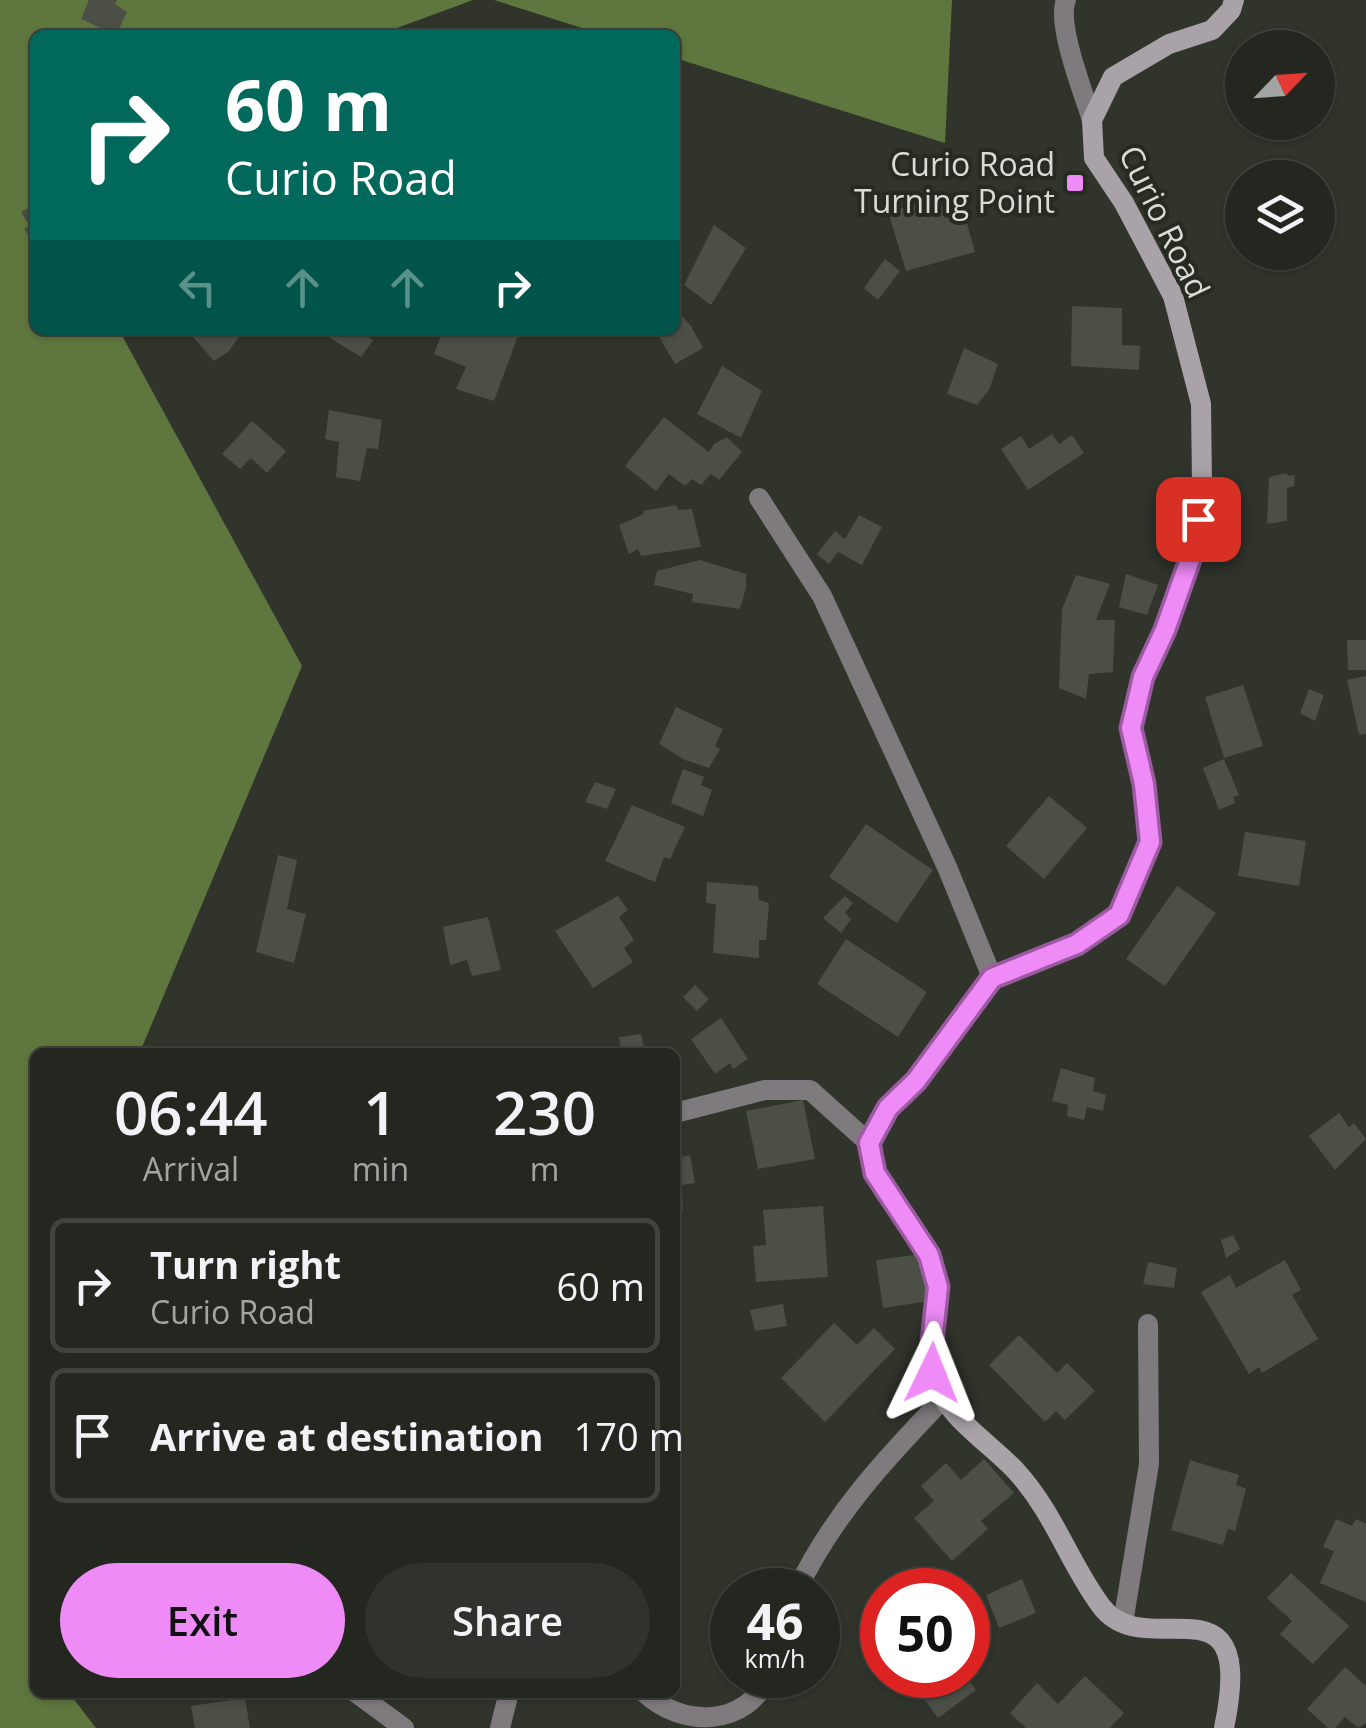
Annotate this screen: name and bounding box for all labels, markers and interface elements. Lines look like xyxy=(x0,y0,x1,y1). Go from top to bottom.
north arrow xyxy=(1225,30,1335,140)
map controls xyxy=(1225,30,1335,270)
text: 60 m xyxy=(225,56,392,152)
icon: right xyxy=(60,70,190,200)
street label: Curio Road xyxy=(1110,138,1221,305)
place label: Curio Road Turning Point xyxy=(854,142,1055,222)
text: Curio Road xyxy=(225,147,457,208)
button: layers xyxy=(1225,160,1335,270)
marker: Curio Road Turning Point xyxy=(1064,172,1086,194)
icon: left xyxy=(170,260,225,315)
icon: ahead xyxy=(275,260,330,315)
icon: ahead xyxy=(380,260,435,315)
icon: right xyxy=(485,260,540,315)
pin xyxy=(1156,477,1241,562)
icon: arrive xyxy=(1171,492,1226,547)
text: 06:44 xyxy=(114,1071,268,1153)
text: 1 xyxy=(363,1071,398,1153)
text: 230 xyxy=(493,1071,596,1153)
text: Arrival xyxy=(143,1147,239,1190)
text: min xyxy=(352,1147,409,1190)
text: m xyxy=(530,1147,559,1190)
text: Turn right xyxy=(150,1238,341,1290)
icon: right xyxy=(65,1258,120,1313)
text: 60 m xyxy=(556,1260,645,1312)
text: Curio Road xyxy=(150,1290,315,1333)
position arrow xyxy=(880,1321,984,1425)
icon: arrive xyxy=(65,1408,120,1463)
text: Arrive at destination xyxy=(150,1410,544,1462)
text: 170 m xyxy=(574,1410,684,1462)
button: Exit xyxy=(60,1563,345,1678)
button: Share xyxy=(365,1563,650,1678)
speed limit sign: 50 xyxy=(860,1568,990,1698)
text: 46 xyxy=(746,1587,804,1655)
text: km/h xyxy=(745,1641,805,1675)

